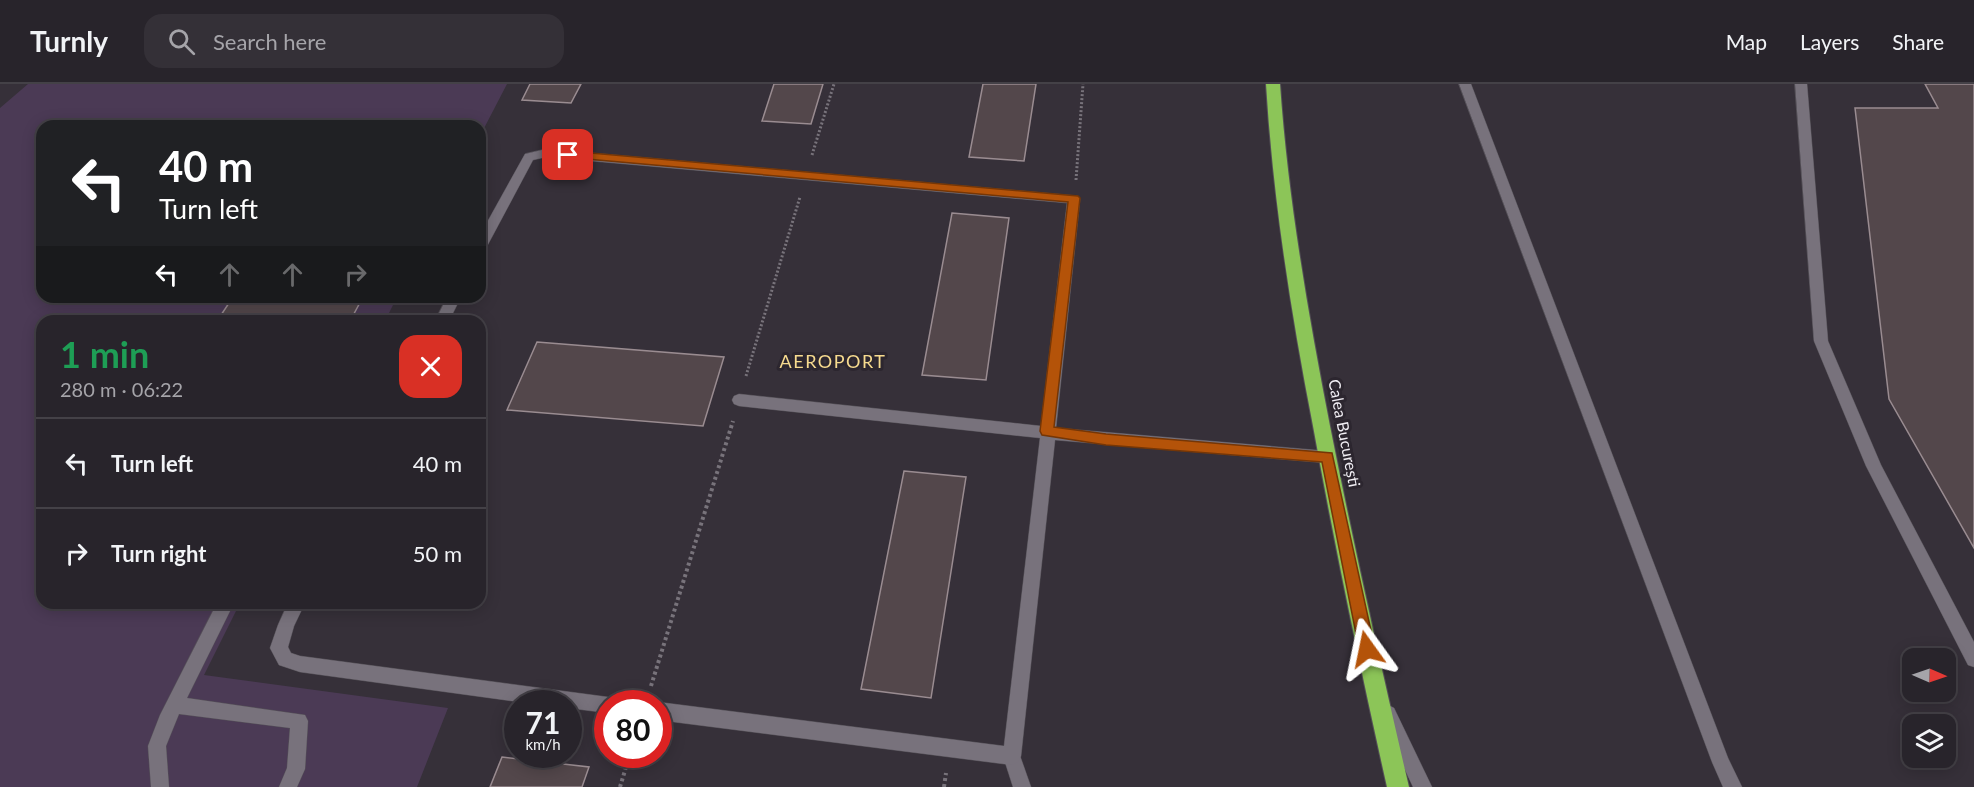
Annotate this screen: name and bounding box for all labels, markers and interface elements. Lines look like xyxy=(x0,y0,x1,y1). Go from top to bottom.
search box xyxy=(144,14,564,68)
text: Turnly xyxy=(30,24,108,58)
icon: search xyxy=(165,25,198,58)
text: Search here xyxy=(213,28,326,55)
text: Map xyxy=(1726,29,1767,54)
text: Layers xyxy=(1800,29,1859,54)
text: Share xyxy=(1892,29,1944,54)
pin xyxy=(542,129,593,180)
icon: arrive xyxy=(551,138,584,171)
text: 40 m xyxy=(159,141,253,191)
icon: left xyxy=(60,144,138,222)
text: Turn left xyxy=(159,192,258,225)
icon: left xyxy=(150,258,183,291)
icon: ahead xyxy=(213,258,246,291)
icon: ahead xyxy=(276,258,309,291)
icon: right xyxy=(339,258,372,291)
text: 1 min xyxy=(60,332,149,376)
button: close xyxy=(399,335,462,398)
district label: AEROPORT xyxy=(780,350,886,372)
text: 280 m · 06:22 xyxy=(60,377,183,401)
street label: Calea București xyxy=(1325,378,1365,488)
icon: left xyxy=(60,447,93,480)
text: Turn left xyxy=(111,450,193,477)
text: 40 m xyxy=(413,450,462,477)
icon: right xyxy=(60,537,93,570)
text: Turn right xyxy=(111,540,206,567)
text: 50 m xyxy=(413,540,462,567)
position arrow xyxy=(1335,617,1399,681)
north arrow xyxy=(1902,648,1956,702)
map controls xyxy=(1902,648,1956,768)
speed limit sign: 80 xyxy=(594,690,672,768)
text: 71 xyxy=(526,704,560,740)
button: layers xyxy=(1902,714,1956,768)
text: km/h xyxy=(525,735,561,753)

